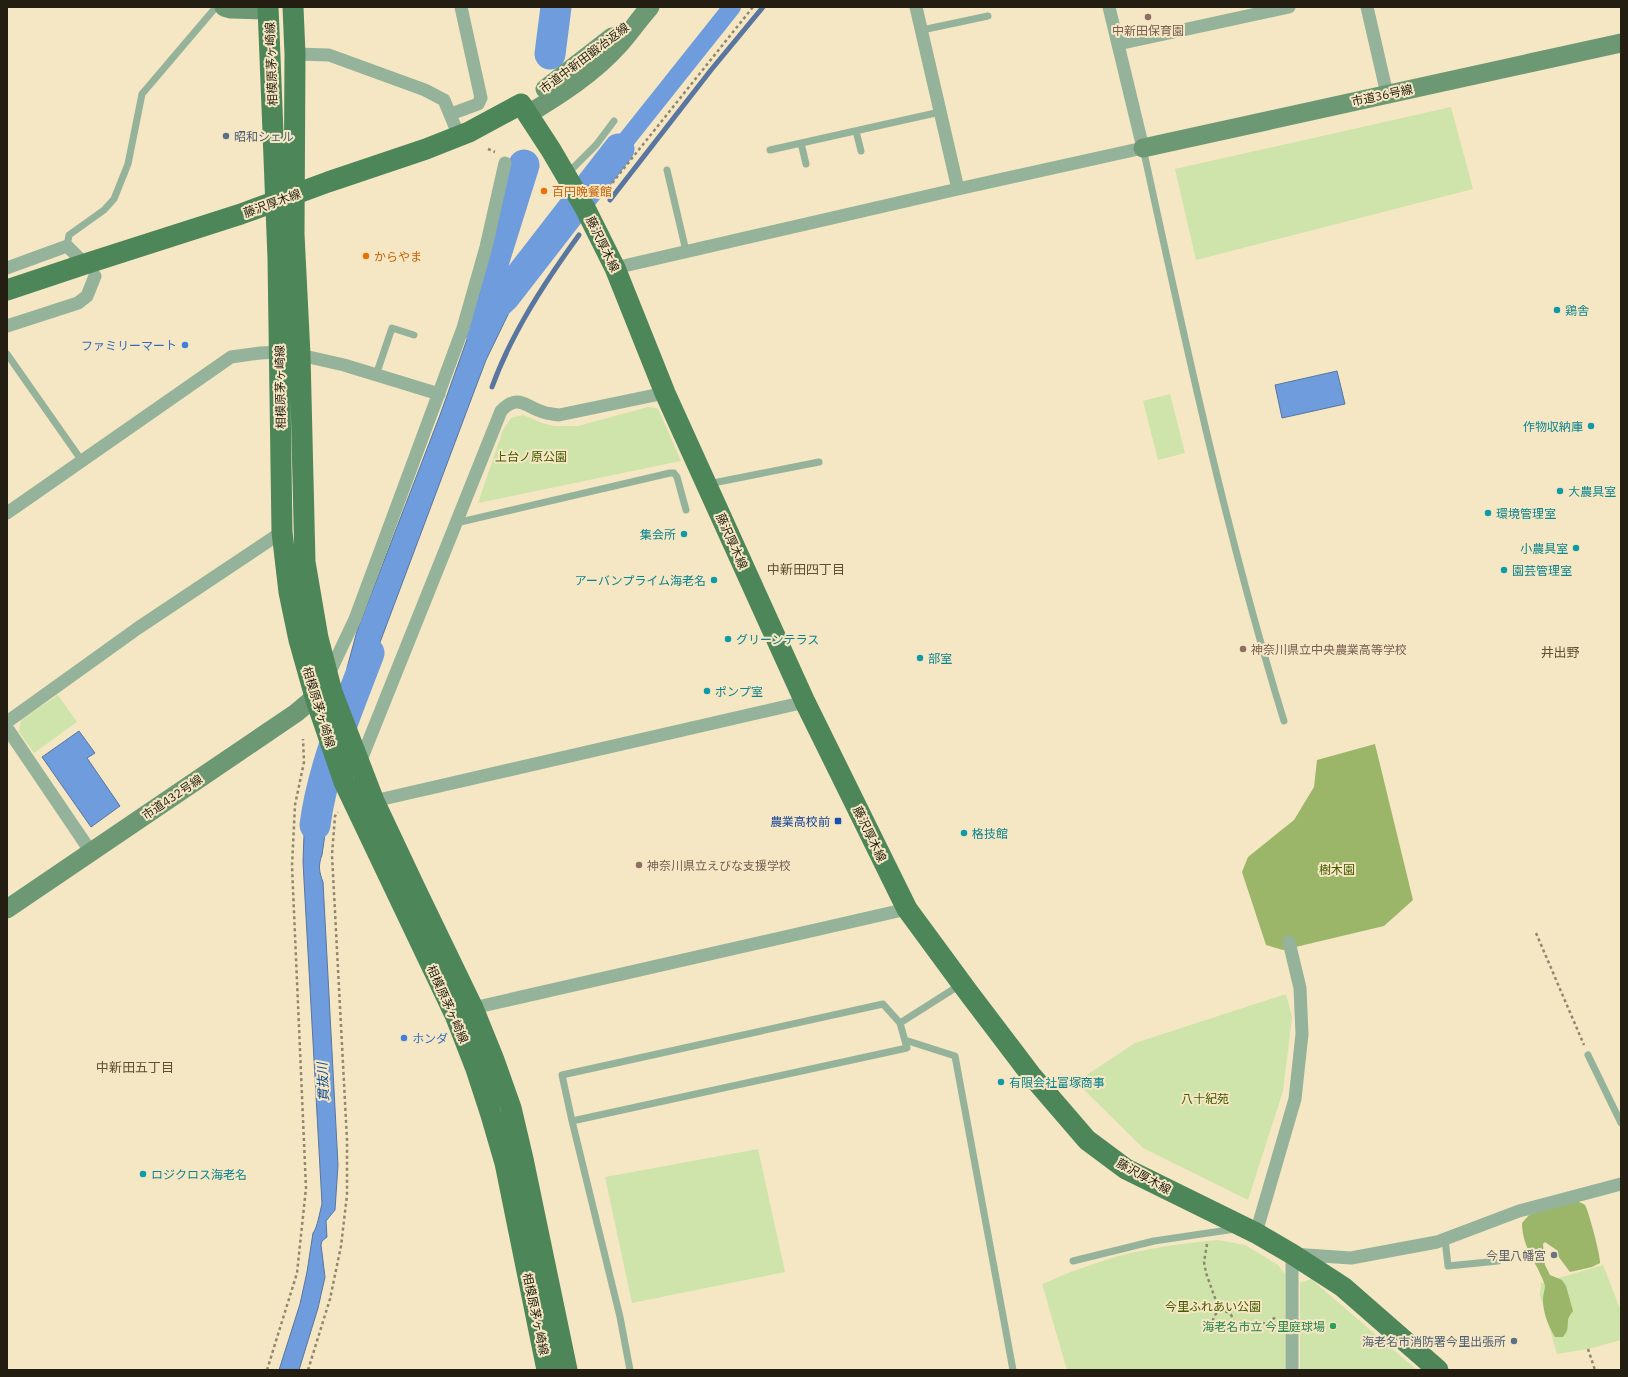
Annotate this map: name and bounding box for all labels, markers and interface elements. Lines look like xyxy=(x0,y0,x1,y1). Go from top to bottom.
marker: 中新田保育園 xyxy=(1143,12,1153,22)
street label: 市道中新田鍛冶返線 xyxy=(536,20,632,96)
street label: 相模原茅ヶ崎線 xyxy=(262,22,280,106)
place label: 中新田保育園 xyxy=(1112,23,1184,38)
street label: 市道36号線 xyxy=(1350,81,1414,109)
place label: 昭和シェル xyxy=(234,129,294,144)
marker: 昭和シェル xyxy=(221,131,231,141)
place label: 百円晩餐館 xyxy=(552,184,612,199)
street label: 藤沢厚木線 xyxy=(241,186,303,220)
marker: 百円晩餐館 xyxy=(539,186,549,196)
street label: 藤沢厚木線 xyxy=(583,214,623,274)
place label: からやま xyxy=(374,249,422,264)
marker: からやま xyxy=(361,251,371,261)
place label: 鶏舎 xyxy=(1565,303,1589,318)
marker: 鶏舎 xyxy=(1552,305,1562,315)
place label: ファミリーマート xyxy=(81,338,177,353)
marker: ファミリーマート xyxy=(180,340,190,350)
street label: 相模原茅ヶ崎線 xyxy=(272,345,288,429)
place label: 作物収納庫 xyxy=(1523,419,1583,434)
marker: 作物収納庫 xyxy=(1586,421,1596,431)
park label: 上台ノ原公園 xyxy=(495,449,567,464)
place label: 大農具室 xyxy=(1568,484,1616,499)
marker: 大農具室 xyxy=(1555,486,1565,496)
place label: 環境管理室 xyxy=(1496,506,1556,521)
marker: 環境管理室 xyxy=(1483,508,1493,518)
street label: 藤沢厚木線 xyxy=(713,511,751,571)
place label: 集会所 xyxy=(640,527,676,542)
marker: 集会所 xyxy=(679,529,689,539)
place label: 小農具室 xyxy=(1520,541,1568,556)
marker: 小農具室 xyxy=(1571,543,1581,553)
district label: 中新田四丁目 xyxy=(767,561,845,578)
place label: 園芸管理室 xyxy=(1512,563,1572,578)
marker: 園芸管理室 xyxy=(1499,565,1509,575)
place label: アーバンプライム海老名 xyxy=(575,573,706,588)
marker: アーバンプライム海老名 xyxy=(709,575,719,585)
place label: グリーンテラス xyxy=(736,632,819,647)
marker: グリーンテラス xyxy=(723,634,733,644)
place label: 神奈川県立中央農業高等学校 xyxy=(1251,642,1407,657)
marker: 神奈川県立中央農業高等学校 xyxy=(1238,644,1248,654)
district label: 井出野 xyxy=(1540,644,1580,661)
place label: 部室 xyxy=(928,651,952,666)
marker: 部室 xyxy=(915,653,925,663)
street label: 相模原茅ヶ崎線 xyxy=(300,665,338,749)
place label: ポンプ室 xyxy=(715,684,763,699)
marker: ポンプ室 xyxy=(702,686,712,696)
street label: 市道432号線 xyxy=(139,771,205,823)
street label: 藤沢厚木線 xyxy=(850,804,890,864)
place label: 農業高校前 xyxy=(770,814,830,829)
marker: 農業高校前 xyxy=(833,816,843,826)
place label: 格技館 xyxy=(972,826,1008,841)
marker: 格技館 xyxy=(959,828,969,838)
place label: 神奈川県立えびな支援学校 xyxy=(647,858,791,873)
marker: 神奈川県立えびな支援学校 xyxy=(634,860,644,870)
park label: 樹木園 xyxy=(1319,862,1355,877)
street label: 相模原茅ヶ崎線 xyxy=(424,963,472,1045)
place label: ホンダ xyxy=(412,1031,448,1046)
marker: ホンダ xyxy=(399,1033,409,1043)
district label: 中新田五丁目 xyxy=(96,1059,174,1076)
water label: 貫抜川 xyxy=(313,1060,333,1102)
place label: 有限会社富塚商事 xyxy=(1009,1075,1105,1090)
marker: 有限会社富塚商事 xyxy=(996,1077,1006,1087)
park label: 八十紀苑 xyxy=(1181,1091,1229,1106)
street label: 藤沢厚木線 xyxy=(1114,1155,1174,1197)
place label: ロジクロス海老名 xyxy=(151,1167,247,1182)
marker: ロジクロス海老名 xyxy=(138,1169,148,1179)
place label: 今里八幡宮 xyxy=(1486,1248,1546,1263)
marker: 今里八幡宮 xyxy=(1549,1250,1559,1260)
street label: 相模原茅ヶ崎線 xyxy=(520,1271,552,1357)
park label: 今里ふれあい公園 xyxy=(1165,1299,1261,1314)
place label: 海老名市立 今里庭球場 xyxy=(1202,1319,1325,1334)
marker: 海老名市立 今里庭球場 xyxy=(1328,1321,1338,1331)
place label: 海老名市消防署今里出張所 xyxy=(1362,1334,1506,1349)
marker: 海老名市消防署今里出張所 xyxy=(1509,1336,1519,1346)

